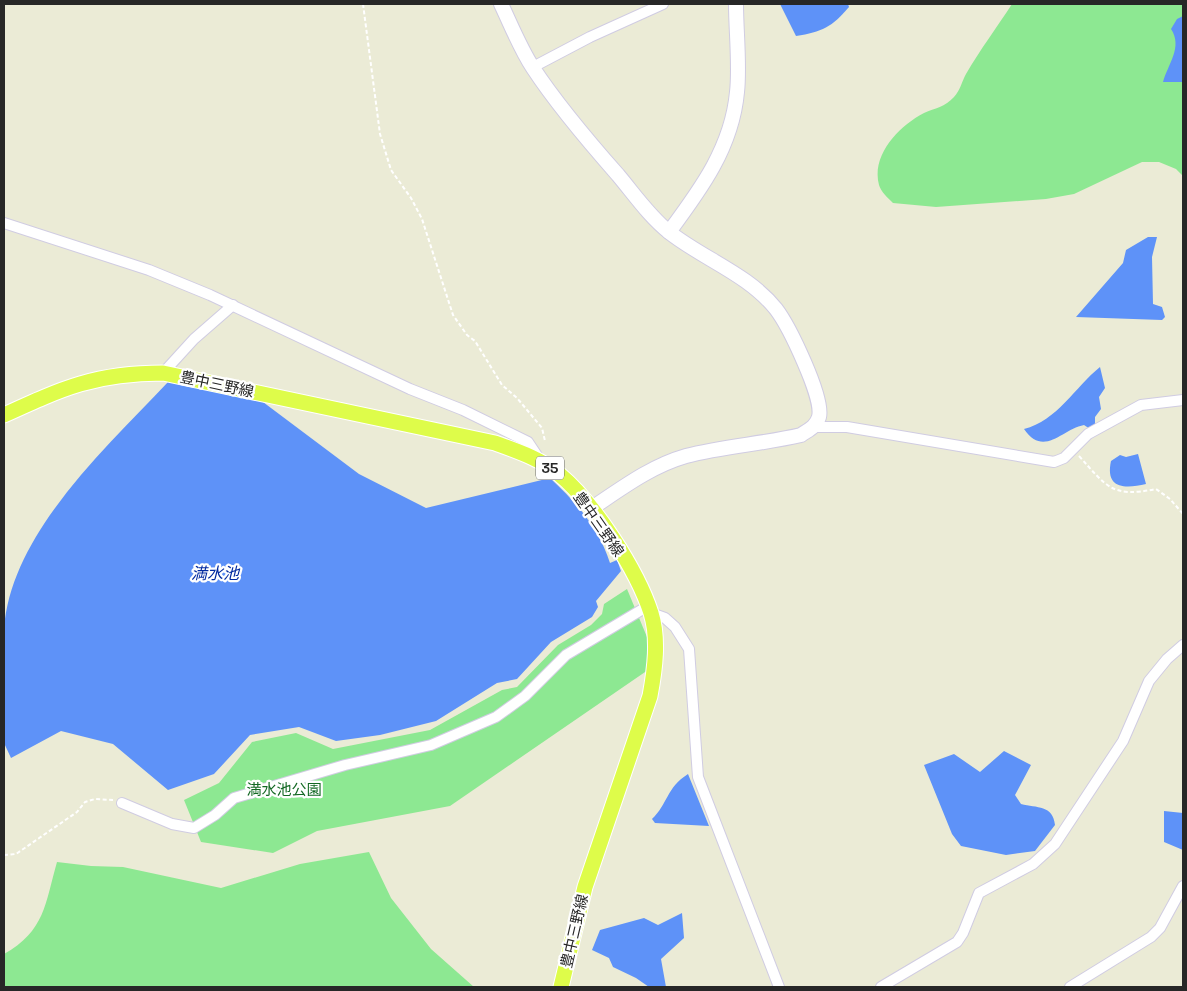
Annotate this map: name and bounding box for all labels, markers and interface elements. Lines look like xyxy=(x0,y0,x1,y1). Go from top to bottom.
street label: 豊中三野線 xyxy=(178,367,256,401)
road number: 35 xyxy=(536,456,564,479)
street label: 豊中三野線 xyxy=(570,488,628,560)
water label: 満水池 xyxy=(191,563,241,584)
park label: 満水池公園 xyxy=(246,780,322,799)
street label: 豊中三野線 xyxy=(556,892,592,970)

